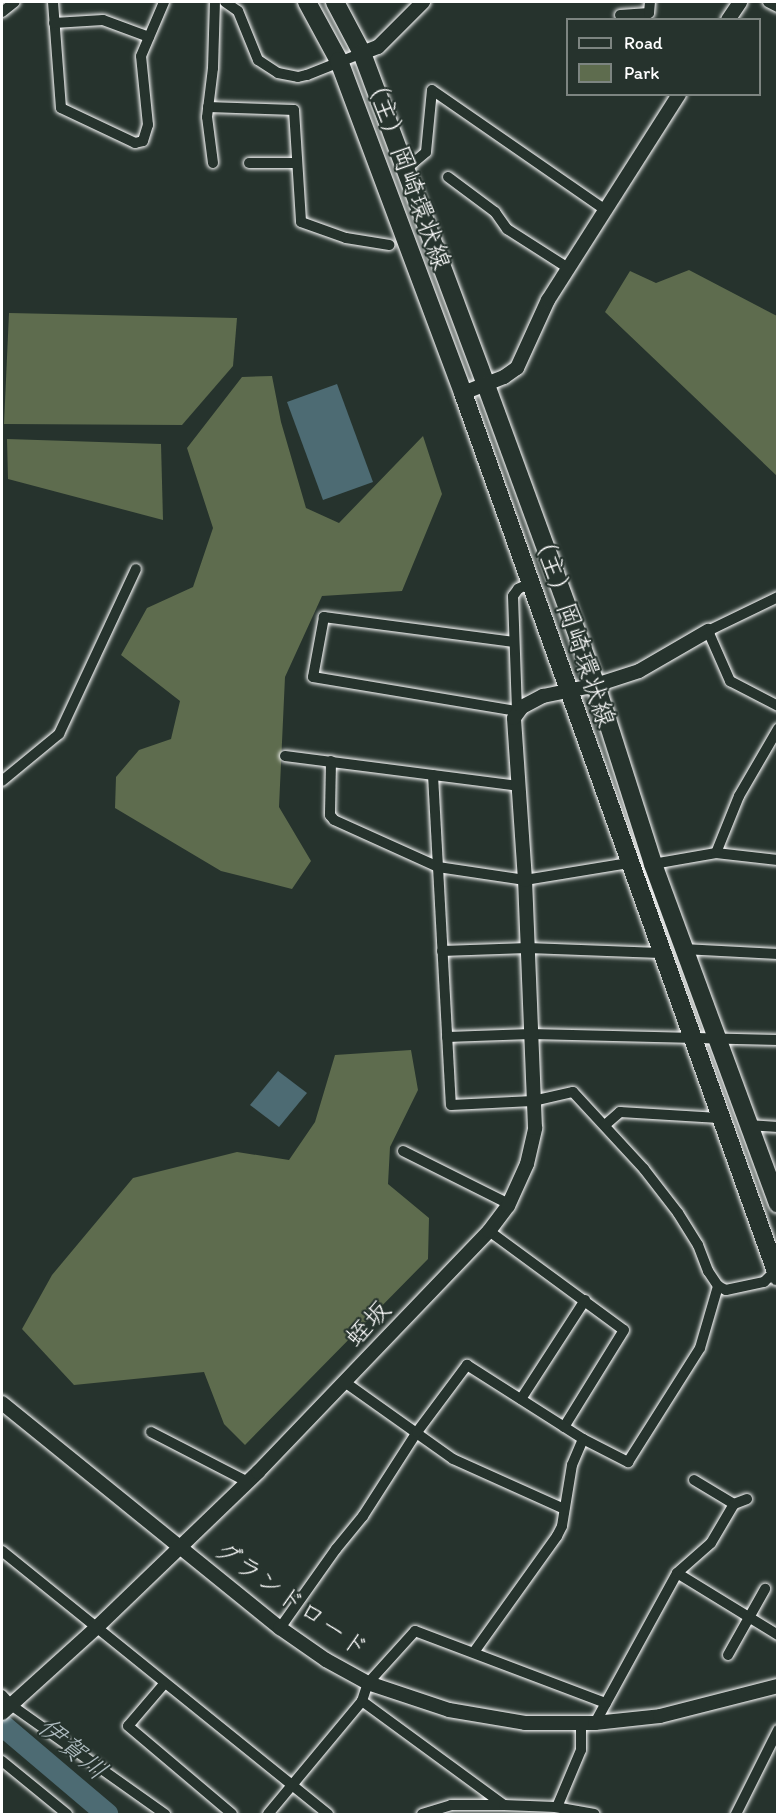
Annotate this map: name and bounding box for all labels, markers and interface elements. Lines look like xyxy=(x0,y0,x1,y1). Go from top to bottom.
legend xyxy=(566,18,761,96)
text: Road xyxy=(624,32,663,54)
text: Park xyxy=(624,62,659,84)
street label: （主）岡崎環状線 xyxy=(357,68,457,274)
street label: （主）岡崎環状線 xyxy=(524,525,622,731)
street label: 蛭坂 xyxy=(339,1294,397,1354)
street label: グランドロード xyxy=(208,1534,374,1664)
water label: 伊賀川 xyxy=(32,1710,114,1786)

